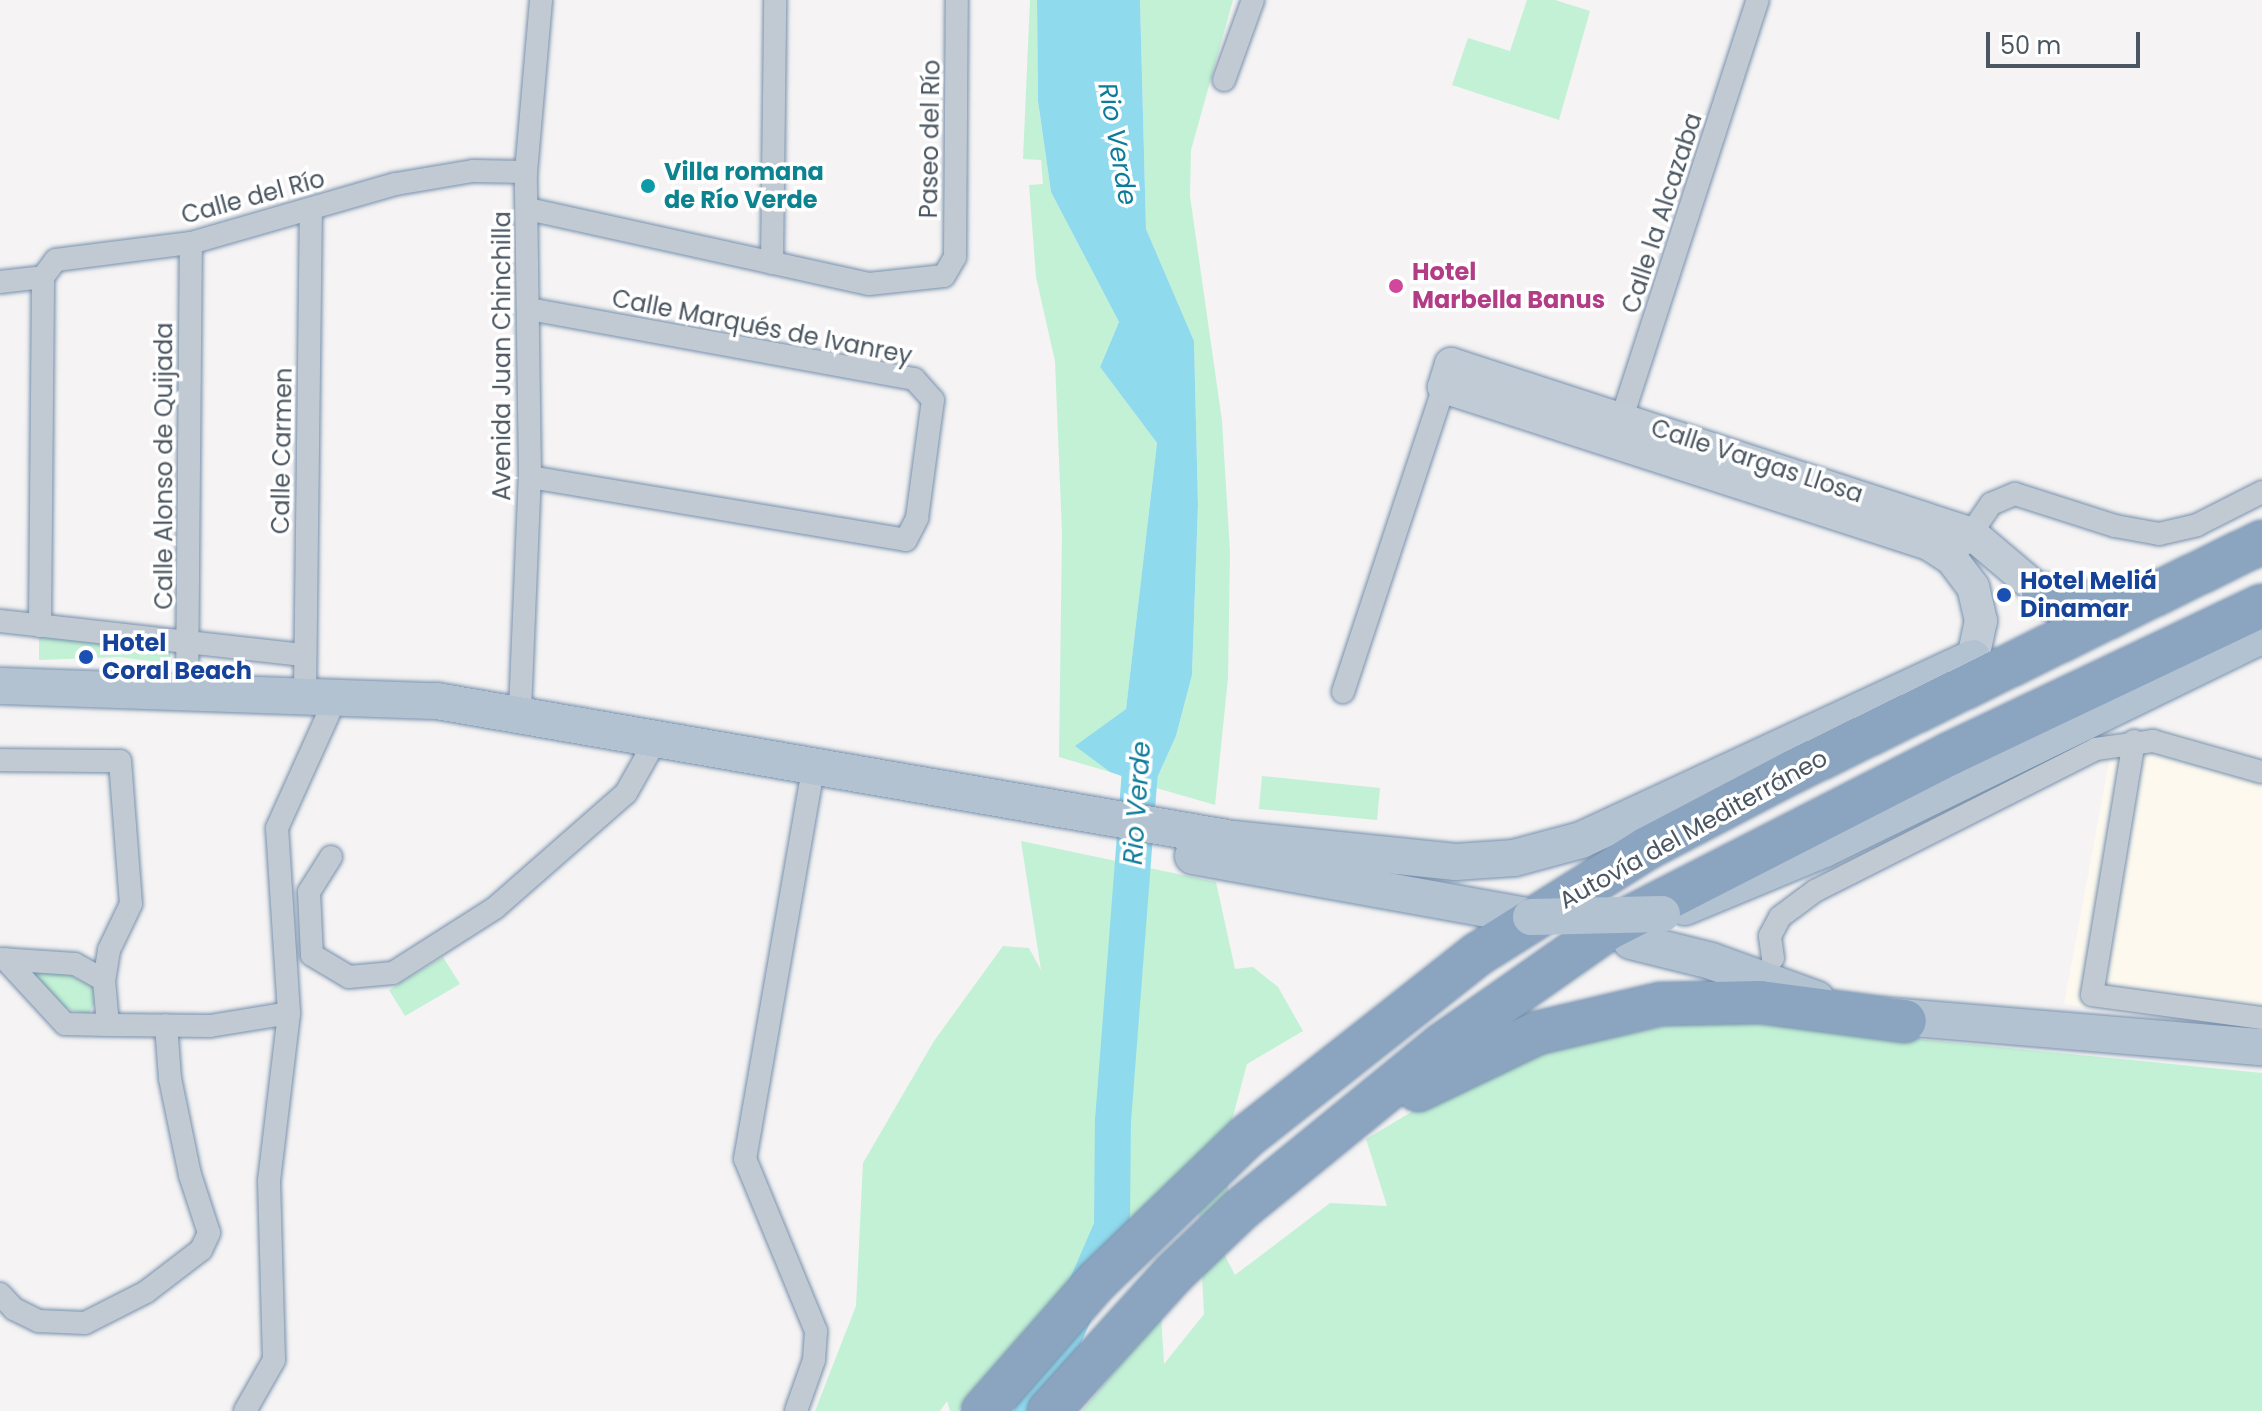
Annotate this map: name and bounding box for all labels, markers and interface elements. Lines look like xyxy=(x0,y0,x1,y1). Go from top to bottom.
scale bar xyxy=(1990,16,2144,66)
text: 50 m xyxy=(2000,29,2061,62)
street label: Paseo del Río xyxy=(914,59,946,219)
water label: Rio Verde xyxy=(1091,80,1143,208)
street label: Calle la Alcazaba xyxy=(1616,109,1708,317)
place label: Villa romana de Río Verde xyxy=(664,158,824,214)
street label: Calle del Río xyxy=(178,164,328,230)
marker: Villa romana de Río Verde xyxy=(639,177,657,195)
street label: Avenida Juan Chinchilla xyxy=(488,211,516,501)
place label: Hotel Marbella Banus xyxy=(1412,258,1605,314)
marker: Hotel Marbella Banus xyxy=(1387,277,1405,295)
street label: Calle Marqués de Ivanrey xyxy=(610,284,914,370)
street label: Calle Alonso de Quijada xyxy=(150,322,178,610)
street label: Calle Carmen xyxy=(266,368,298,534)
street label: Calle Vargas Llosa xyxy=(1647,413,1867,509)
place label: Hotel Meliá Dinamar xyxy=(2020,567,2157,623)
marker: Hotel Meliá Dinamar xyxy=(1995,586,2013,604)
place label: Hotel Coral Beach xyxy=(102,629,252,685)
marker: Hotel Coral Beach xyxy=(77,648,95,666)
water label: Rio Verde xyxy=(1118,740,1158,866)
street label: Autovía del Mediterráneo xyxy=(1554,743,1832,915)

